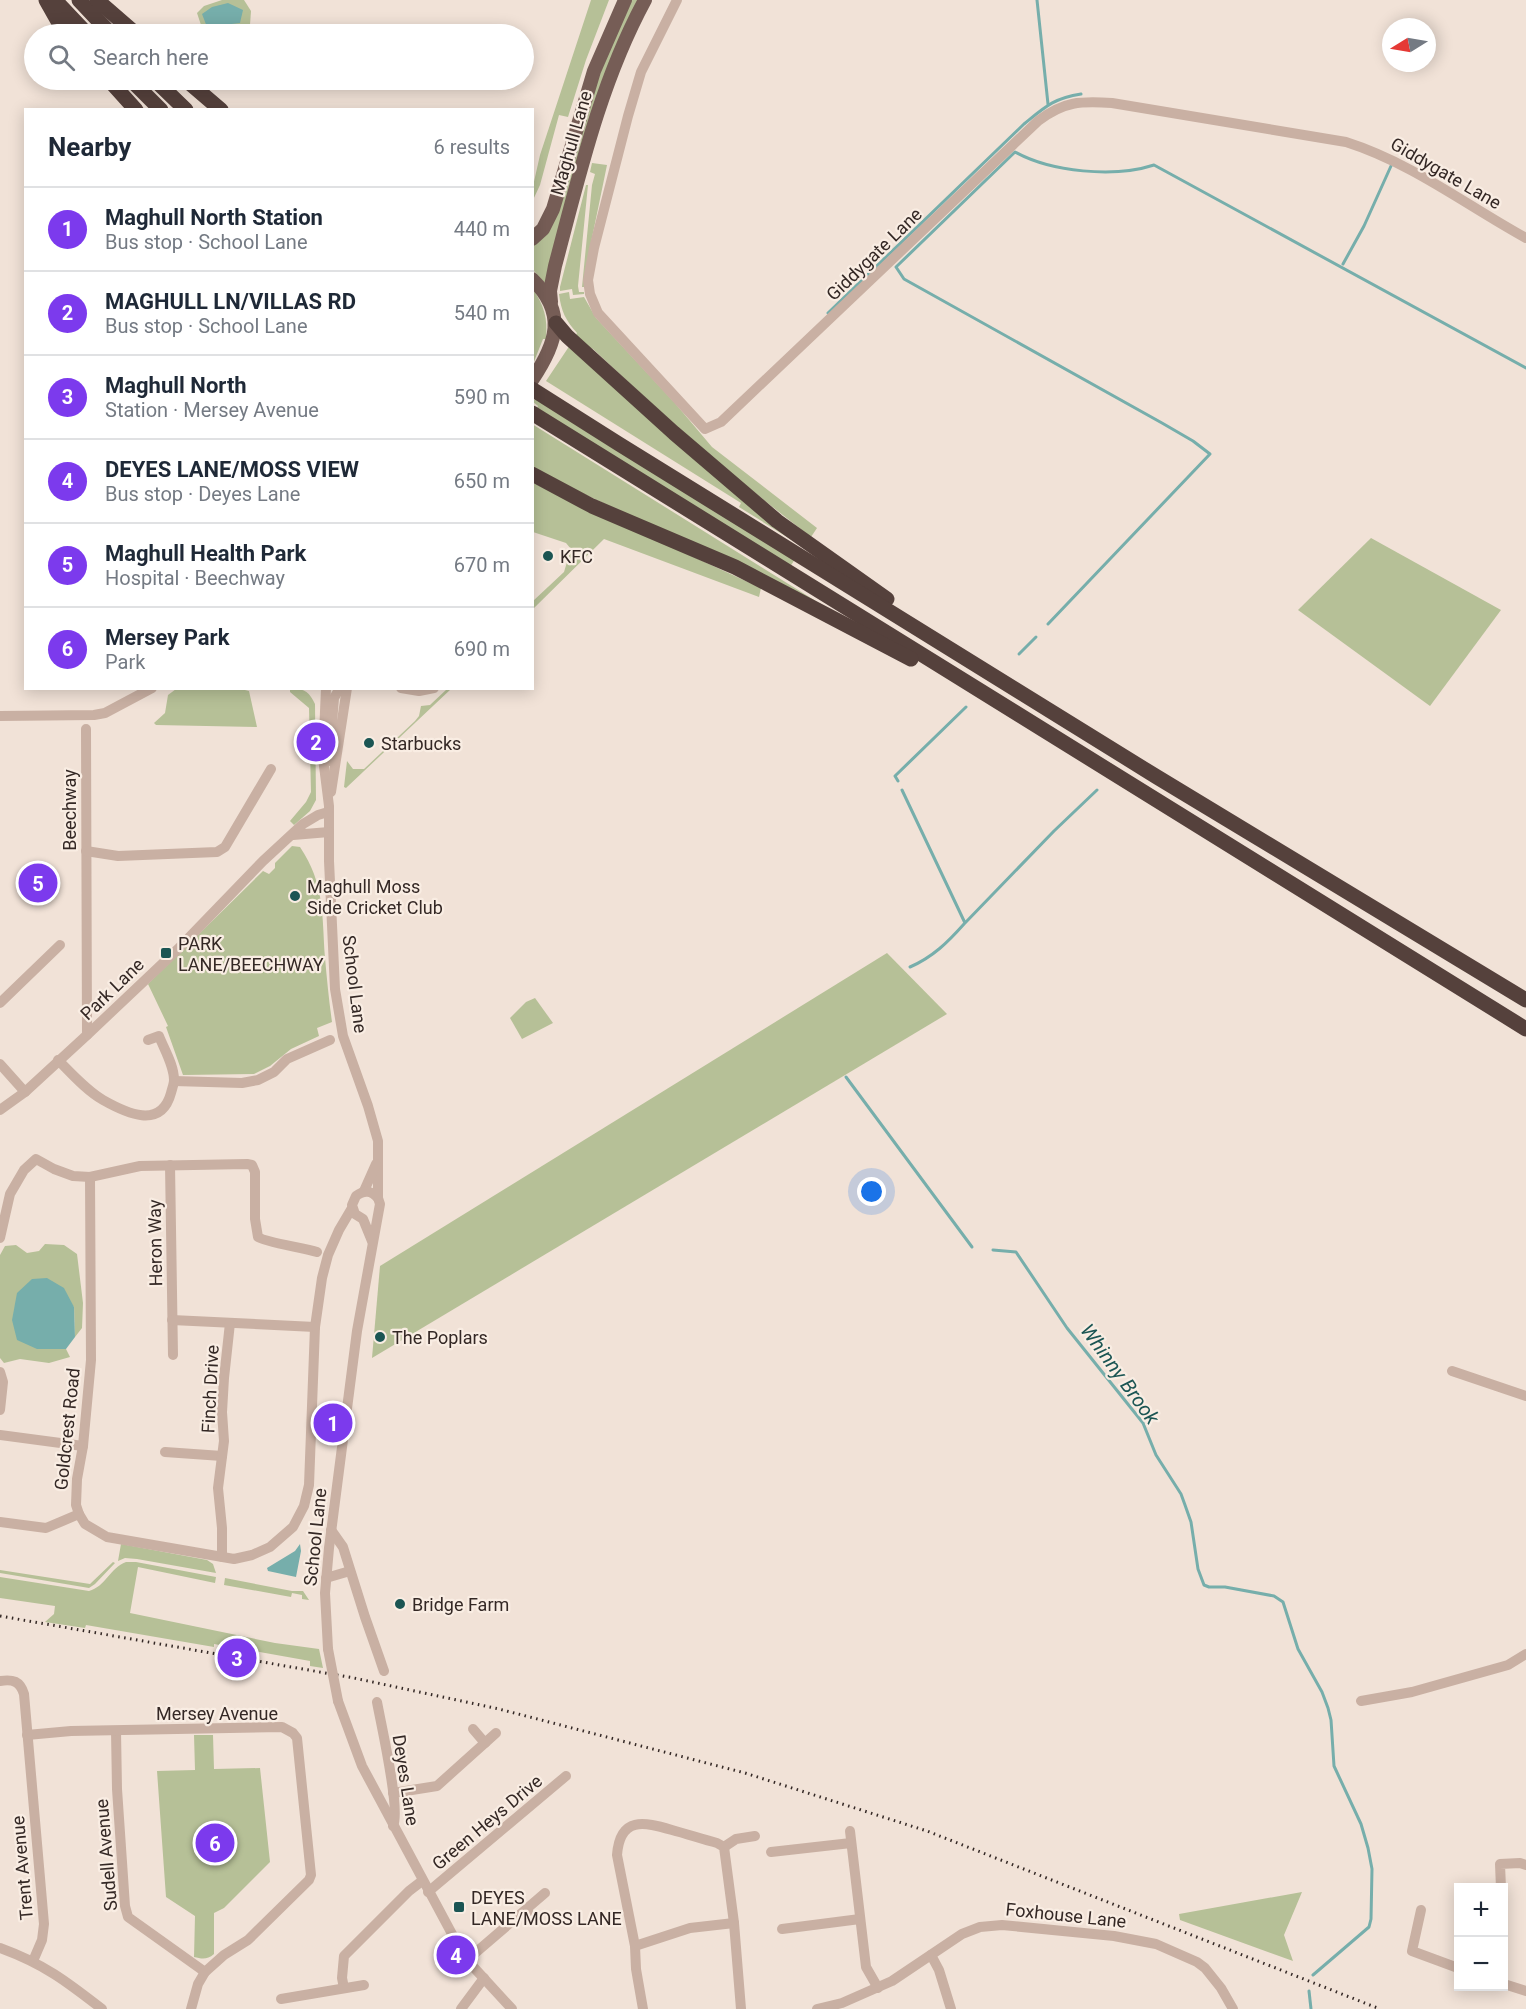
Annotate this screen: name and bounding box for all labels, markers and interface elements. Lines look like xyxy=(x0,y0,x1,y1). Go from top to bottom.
north arrow xyxy=(1382,18,1436,72)
search box xyxy=(24,24,534,90)
icon: search xyxy=(45,41,78,74)
text: Search here xyxy=(93,45,209,70)
street label: Maghull Lane xyxy=(546,88,596,198)
text: Nearby xyxy=(48,132,131,162)
street label: Giddygate Lane xyxy=(1387,133,1505,213)
text: 6 results xyxy=(434,135,510,159)
street label: Giddygate Lane xyxy=(822,203,926,305)
text: Maghull North Station xyxy=(105,205,323,230)
text: 1 xyxy=(62,217,73,241)
text: 440 m xyxy=(454,217,510,241)
text: Bus stop · School Lane xyxy=(105,230,308,254)
text: MAGHULL LN/VILLAS RD xyxy=(105,289,356,314)
text: 2 xyxy=(62,301,73,325)
text: 540 m xyxy=(454,301,510,325)
text: Bus stop · School Lane xyxy=(105,314,308,338)
text: Maghull North xyxy=(105,373,247,398)
text: 3 xyxy=(62,385,73,409)
text: 590 m xyxy=(454,385,510,409)
text: Station · Mersey Avenue xyxy=(105,398,319,422)
text: DEYES LANE/MOSS VIEW xyxy=(105,457,359,482)
text: 4 xyxy=(62,469,73,493)
text: 650 m xyxy=(454,469,510,493)
text: Bus stop · Deyes Lane xyxy=(105,482,300,506)
text: Maghull Health Park xyxy=(105,541,306,566)
place label: KFC xyxy=(560,546,593,567)
marker: KFC xyxy=(541,549,555,563)
text: 5 xyxy=(62,553,73,577)
text: 670 m xyxy=(454,553,510,577)
text: Hospital · Beechway xyxy=(105,566,285,590)
text: Mersey Park xyxy=(105,625,229,650)
text: 6 xyxy=(62,637,73,661)
text: 690 m xyxy=(454,637,510,661)
text: Park xyxy=(105,650,145,674)
pin: 2 xyxy=(296,720,336,764)
place label: Starbucks xyxy=(381,733,461,754)
marker: Starbucks xyxy=(362,736,376,750)
street label: Beechway xyxy=(59,769,80,851)
pin: 5 xyxy=(18,860,57,906)
place label: Maghull Moss Side Cricket Club xyxy=(307,876,443,918)
marker: Maghull Moss Side Cricket Club xyxy=(288,889,302,903)
place label: PARK LANE/BEECHWAY xyxy=(178,933,324,975)
street label: School Lane xyxy=(339,934,371,1034)
marker: PARK LANE/BEECHWAY xyxy=(159,946,173,960)
street label: Park Lane xyxy=(76,954,148,1024)
your location xyxy=(857,1177,886,1206)
street label: Heron Way xyxy=(144,1199,166,1287)
water label: Whinny Brook xyxy=(1075,1319,1165,1430)
place label: The Poplars xyxy=(392,1327,488,1348)
marker: The Poplars xyxy=(373,1330,387,1344)
street label: Finch Drive xyxy=(197,1344,223,1434)
street label: Goldcrest Road xyxy=(50,1367,84,1491)
pin: 1 xyxy=(314,1400,352,1446)
street label: School Lane xyxy=(299,1487,331,1587)
place label: Bridge Farm xyxy=(412,1594,509,1615)
marker: Bridge Farm xyxy=(393,1597,407,1611)
pin: 3 xyxy=(218,1636,256,1680)
street label: Mersey Avenue xyxy=(156,1703,278,1724)
street label: Deyes Lane xyxy=(388,1733,424,1827)
street label: Green Heys Drive xyxy=(428,1770,546,1874)
street label: Sudell Avenue xyxy=(91,1798,121,1912)
street label: Trent Avenue xyxy=(7,1815,37,1921)
pin: 6 xyxy=(196,1820,234,1866)
map controls xyxy=(1454,1883,1508,1991)
button: + xyxy=(1454,1883,1508,1937)
place label: DEYES LANE/MOSS LANE xyxy=(471,1887,622,1929)
street label: Foxhouse Lane xyxy=(1005,1898,1127,1932)
marker: DEYES LANE/MOSS LANE xyxy=(452,1900,466,1914)
pin: 4 xyxy=(436,1932,476,1978)
button: − xyxy=(1454,1937,1508,1991)

